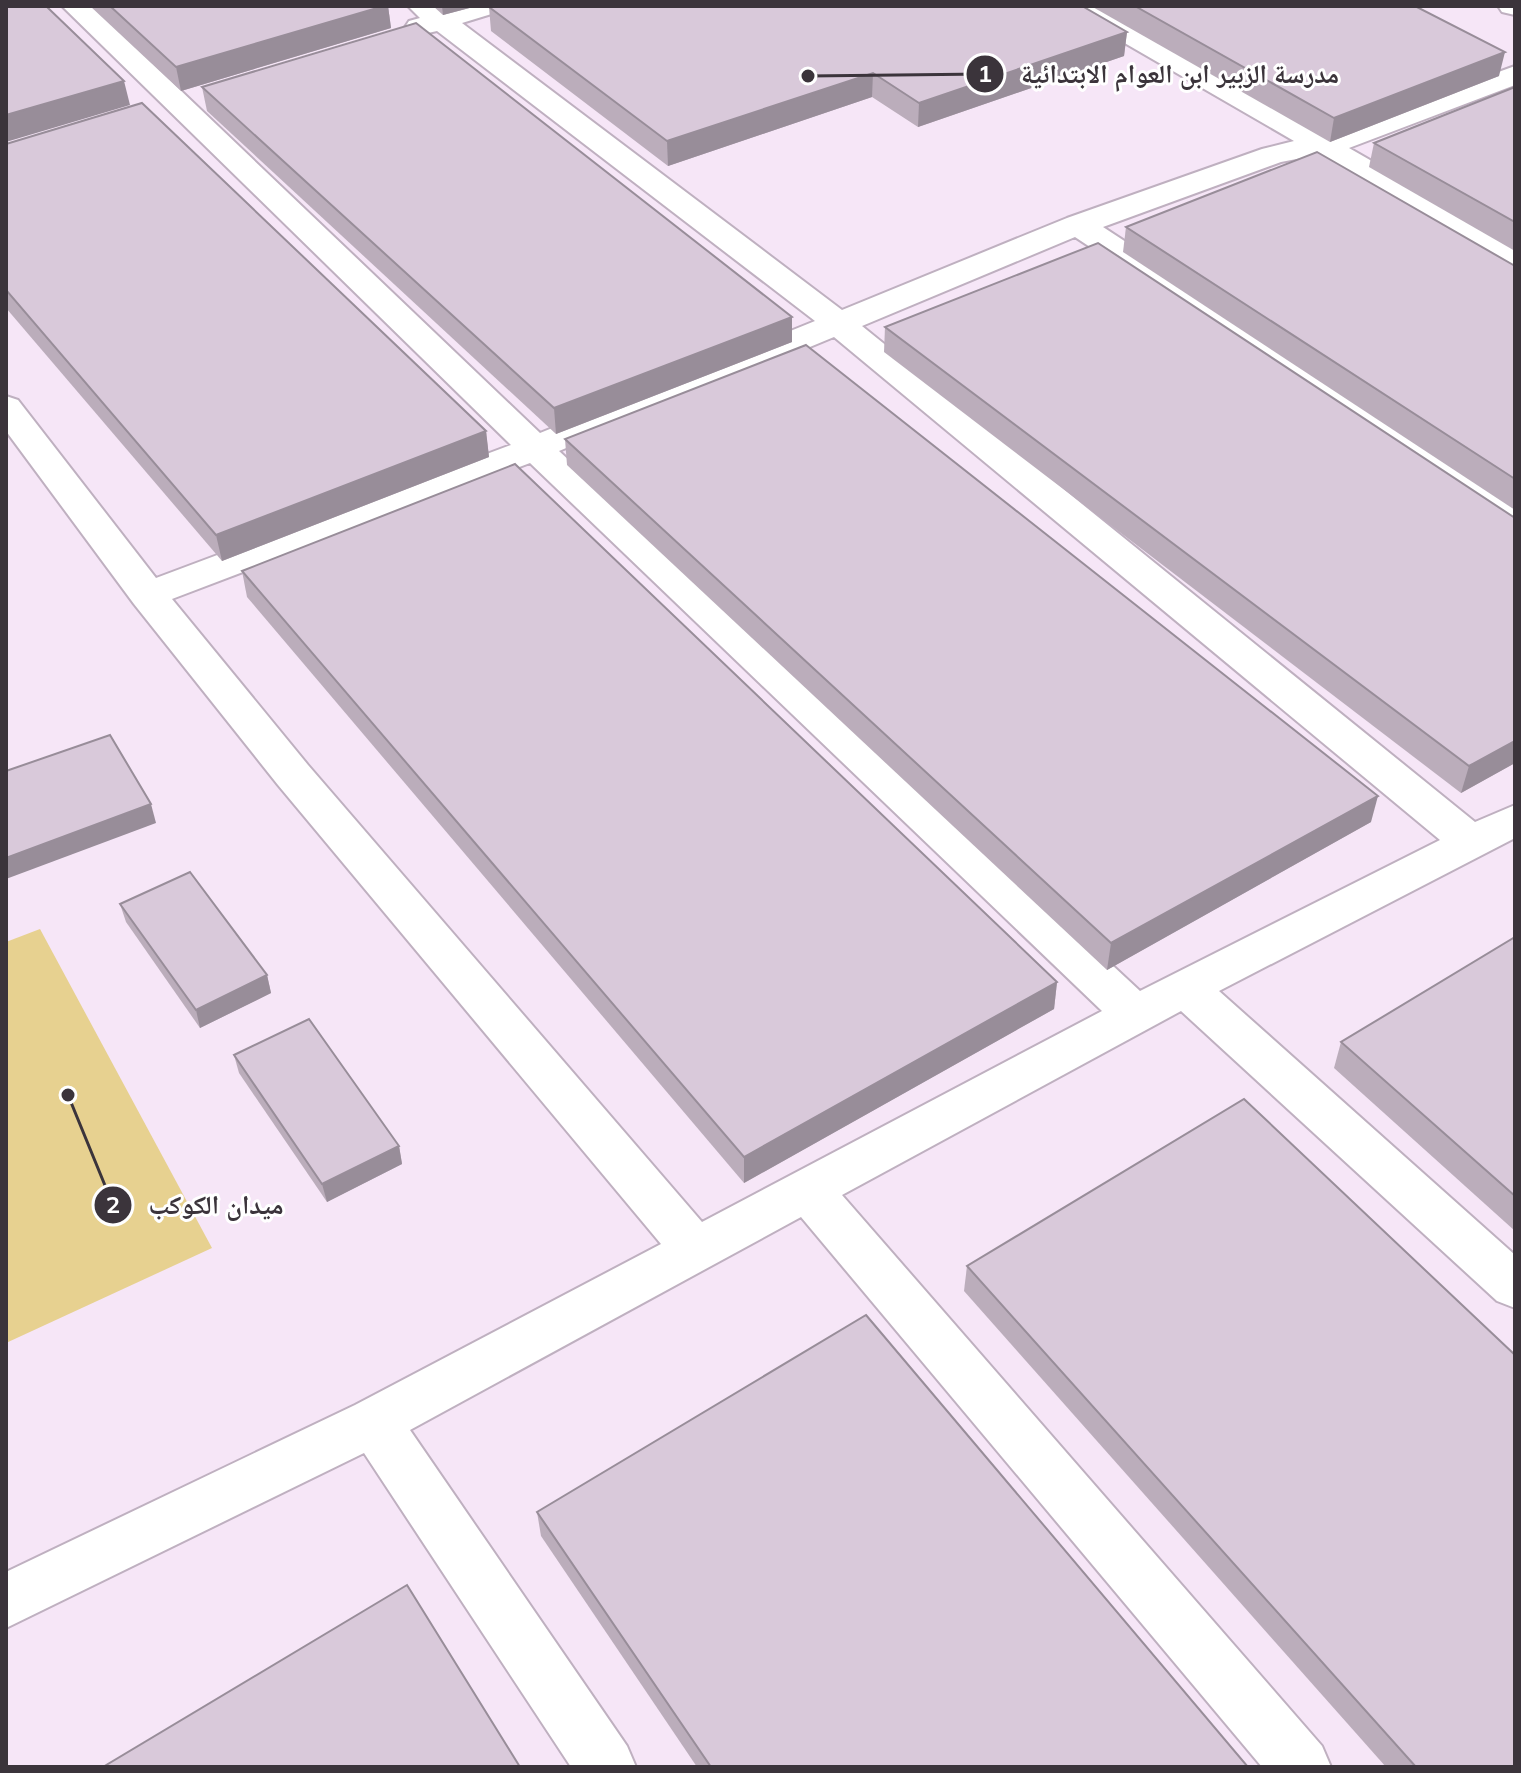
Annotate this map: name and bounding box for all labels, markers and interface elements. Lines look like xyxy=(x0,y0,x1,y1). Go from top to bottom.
callout: مدرسة الزبير ابن العوام الابتدائية xyxy=(965,49,1355,99)
text: مدرسة الزبير ابن العوام الابتدائية xyxy=(1021,57,1339,92)
text: 1 xyxy=(978,58,992,88)
callout: ميدان الكوكب xyxy=(93,1180,300,1230)
text: ميدان الكوكب xyxy=(148,1188,284,1221)
text: 2 xyxy=(106,1189,120,1219)

